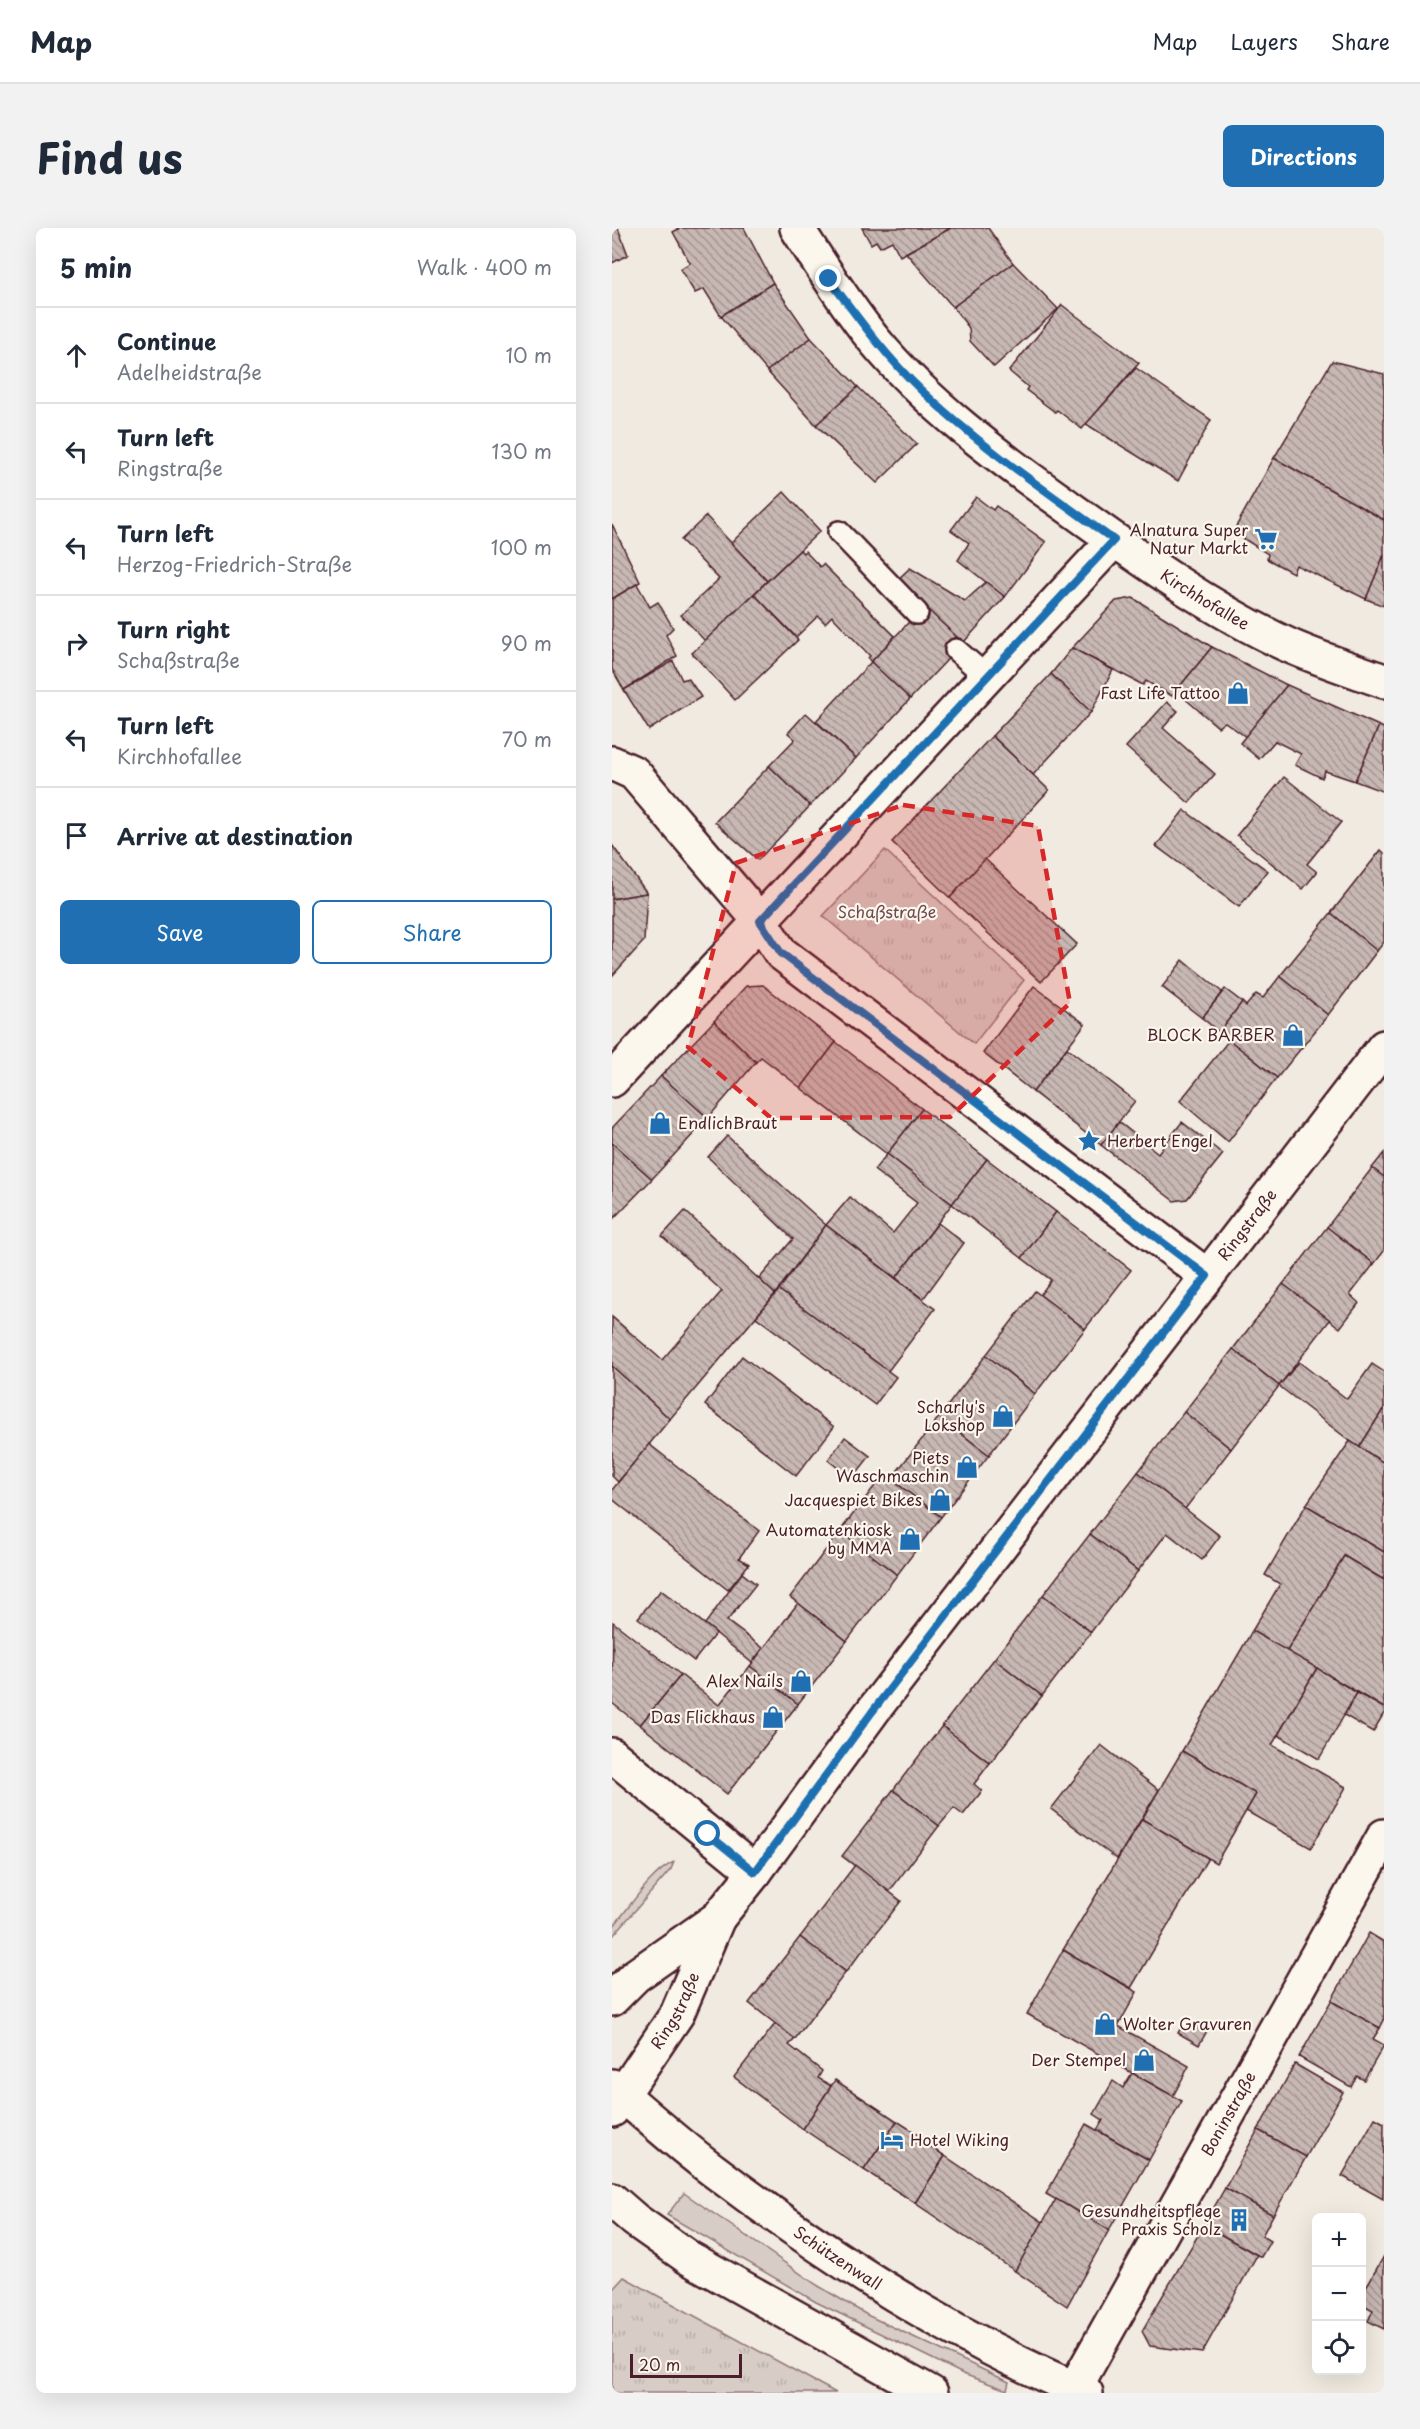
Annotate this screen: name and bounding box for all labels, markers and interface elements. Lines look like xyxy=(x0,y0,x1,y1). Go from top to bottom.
text: Map xyxy=(30,20,92,63)
text: Map xyxy=(1153,25,1197,57)
text: Layers xyxy=(1230,25,1298,57)
text: Share xyxy=(1331,25,1390,57)
text: Find us xyxy=(36,125,183,188)
button: Directions xyxy=(1223,125,1384,187)
text: 5 min xyxy=(60,248,132,287)
text: Walk · 400 m xyxy=(417,252,552,282)
route end xyxy=(815,265,841,291)
text: Continue xyxy=(117,324,216,357)
icon: ahead xyxy=(60,339,93,372)
text: 10 m xyxy=(505,340,552,370)
text: Adelheidstraße xyxy=(117,357,262,387)
text: Turn left xyxy=(117,420,214,453)
icon: left xyxy=(60,435,93,468)
text: 130 m xyxy=(492,436,552,466)
text: Ringstraße xyxy=(117,453,223,483)
text: Turn left xyxy=(117,516,214,549)
place label: Alnatura Super Natur Markt xyxy=(1130,517,1248,559)
supermarket icon: Alnatura Super Natur Markt xyxy=(1253,526,1279,552)
icon: left xyxy=(60,531,93,564)
text: 100 m xyxy=(491,532,552,562)
text: Herzog-Friedrich-Straße xyxy=(117,549,352,579)
street label: Kirchhofallee xyxy=(1156,562,1254,635)
text: Turn right xyxy=(117,612,230,645)
icon: right xyxy=(60,627,93,660)
text: 90 m xyxy=(501,628,552,658)
text: Schaßstraße xyxy=(117,645,240,675)
place label: Fast Life Tattoo xyxy=(1100,680,1220,704)
shop icon: Fast Life Tattoo xyxy=(1225,680,1251,706)
text: Turn left xyxy=(117,708,214,741)
icon: left xyxy=(60,723,93,756)
text: 70 m xyxy=(502,724,552,754)
text: Kirchhofallee xyxy=(117,741,242,771)
icon: arrive xyxy=(60,819,93,852)
text: Arrive at destination xyxy=(117,819,353,852)
park label: Schaßstraße xyxy=(838,899,936,923)
button: Save xyxy=(60,900,300,964)
button: Share xyxy=(312,900,552,964)
place label: BLOCK BARBER xyxy=(1147,1022,1275,1046)
shop icon: BLOCK BARBER xyxy=(1280,1022,1306,1048)
shop icon: EndlichBraut xyxy=(647,1110,673,1136)
place label: EndlichBraut xyxy=(678,1110,778,1134)
place icon: Herbert Engel xyxy=(1076,1128,1102,1154)
place label: Herbert Engel xyxy=(1107,1128,1213,1152)
street label: Ringstraße xyxy=(1211,1183,1282,1265)
place label: Scharly's Lokshop xyxy=(916,1394,985,1436)
shop icon: Scharly's Lokshop xyxy=(990,1403,1016,1429)
place label: Piets Waschmaschin xyxy=(836,1445,949,1487)
shop icon: Piets Waschmaschin xyxy=(954,1454,980,1480)
place label: Jacquespiet Bikes xyxy=(784,1487,922,1511)
shop icon: Jacquespiet Bikes xyxy=(927,1487,953,1513)
place label: Automatenkiosk by MMA xyxy=(766,1517,892,1559)
shop icon: Automatenkiosk by MMA xyxy=(897,1526,923,1552)
place label: Alex Nails xyxy=(706,1668,783,1692)
shop icon: Alex Nails xyxy=(788,1668,814,1694)
place label: Das Flickhaus xyxy=(650,1704,755,1728)
shop icon: Das Flickhaus xyxy=(760,1704,786,1730)
route start xyxy=(694,1820,720,1846)
street label: Ringstraße xyxy=(644,1968,705,2054)
shop icon: Wolter Gravuren xyxy=(1092,2011,1118,2037)
place label: Wolter Gravuren xyxy=(1123,2011,1252,2035)
place label: Der Stempel xyxy=(1031,2047,1126,2071)
shop icon: Der Stempel xyxy=(1131,2047,1157,2073)
street label: Boninstraße xyxy=(1194,2067,1261,2160)
hotel icon: Hotel Wiking xyxy=(879,2127,905,2153)
place label: Hotel Wiking xyxy=(910,2127,1009,2151)
place label: Gesundheitspflege Praxis Scholz xyxy=(1081,2198,1221,2240)
building icon: Gesundheitspflege Praxis Scholz xyxy=(1226,2207,1252,2233)
map controls xyxy=(1312,2213,1366,2375)
button: + xyxy=(1312,2213,1366,2267)
street label: Schützenwall xyxy=(789,2219,887,2295)
button: − xyxy=(1312,2267,1366,2321)
button: locate xyxy=(1312,2321,1366,2375)
scale bar xyxy=(630,2351,742,2378)
text: 20 m xyxy=(639,2352,680,2376)

